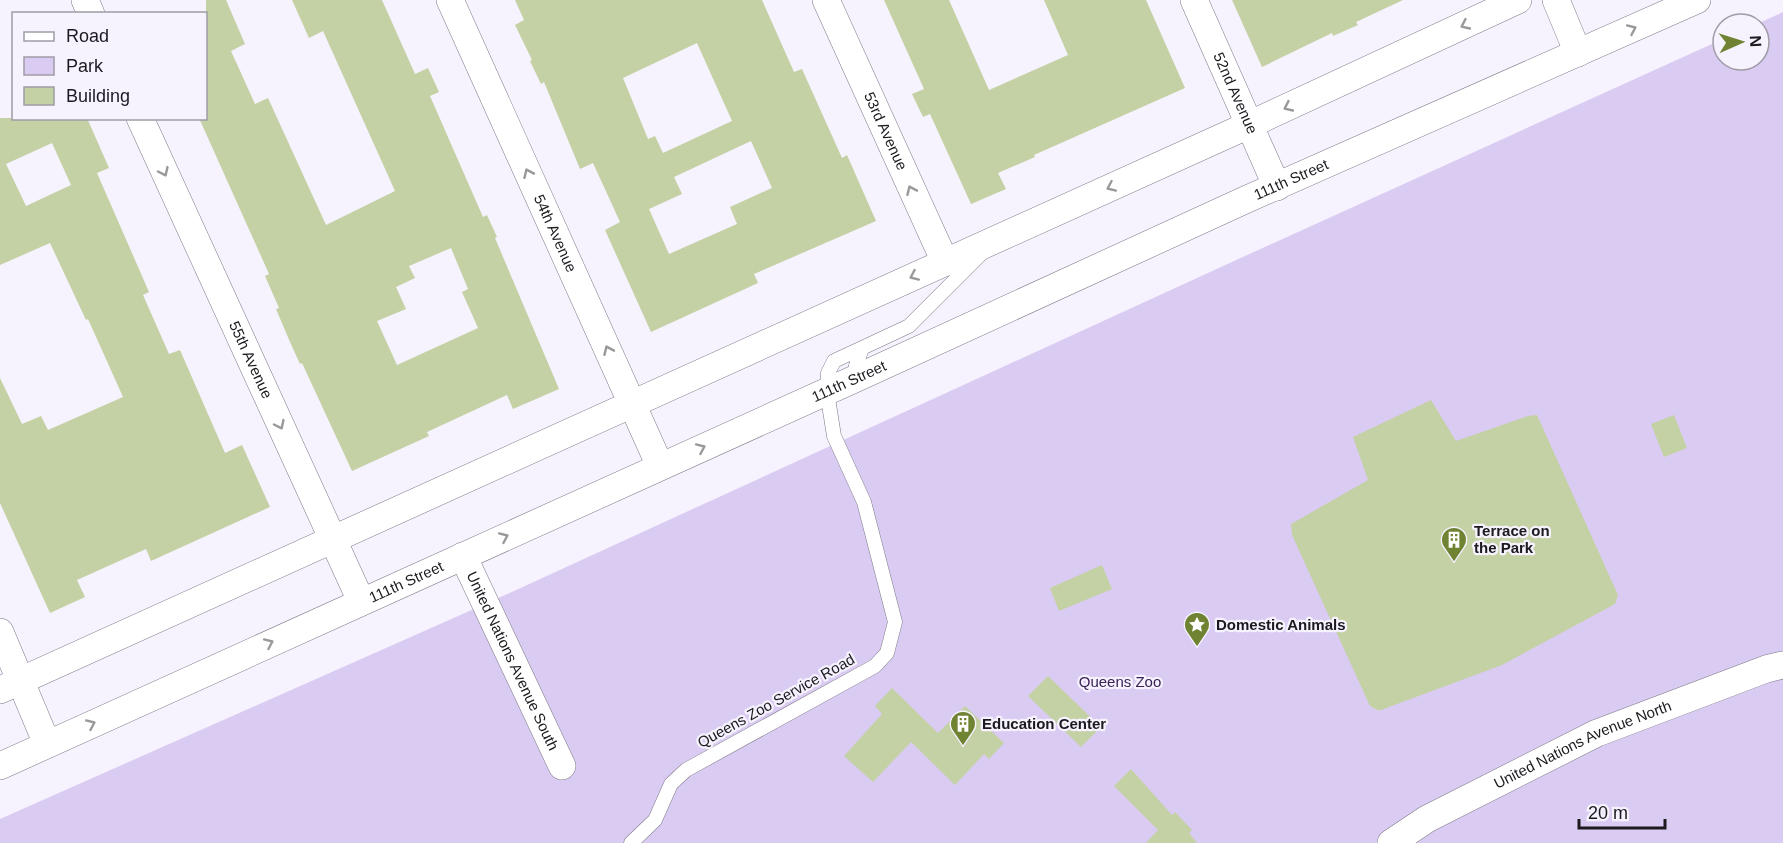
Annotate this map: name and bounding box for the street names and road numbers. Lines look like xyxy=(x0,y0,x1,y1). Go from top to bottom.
street label: 52nd Avenue xyxy=(1210,50,1261,136)
street label: 53rd Avenue xyxy=(861,89,911,173)
street label: 111th Street xyxy=(1251,155,1331,203)
street label: 54th Avenue xyxy=(531,192,580,275)
street label: 55th Avenue xyxy=(226,318,276,401)
street label: 111th Street xyxy=(809,356,889,405)
street label: 111th Street xyxy=(366,557,447,606)
street label: United Nations Avenue South xyxy=(463,569,562,753)
street label: Queens Zoo Service Road xyxy=(694,650,857,751)
street label: United Nations Avenue North xyxy=(1491,697,1674,792)

